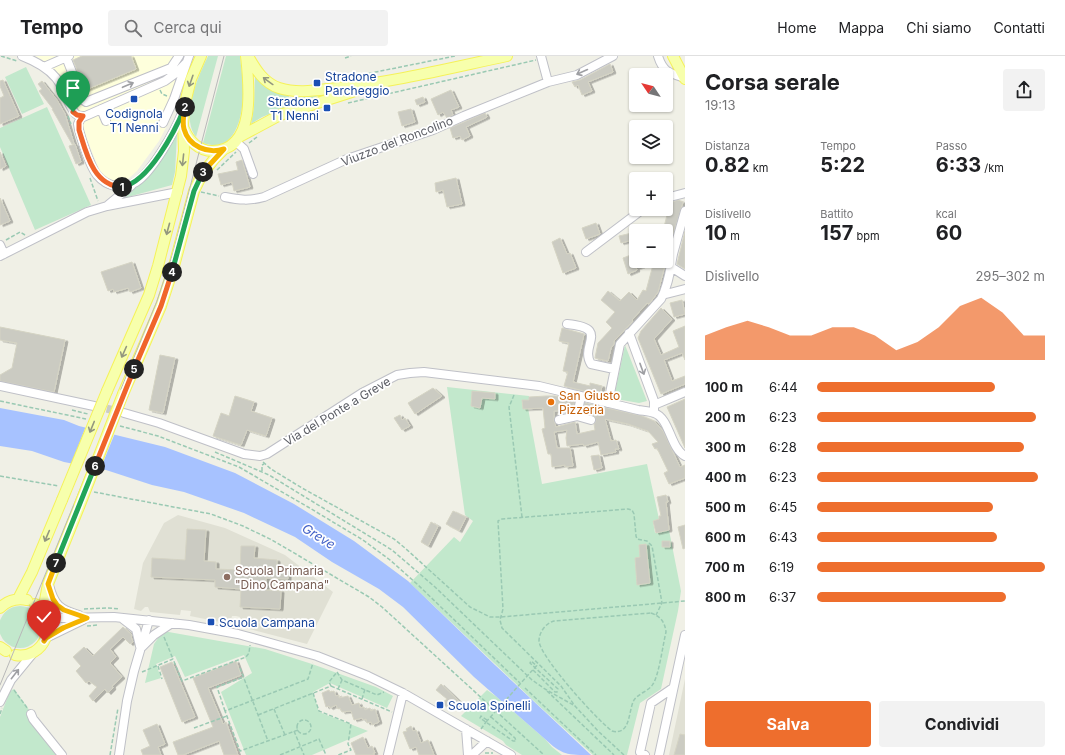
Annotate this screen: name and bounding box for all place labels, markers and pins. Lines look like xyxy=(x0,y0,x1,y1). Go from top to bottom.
place label: Stradone Parcheggio xyxy=(325,69,390,98)
pin xyxy=(56,71,90,112)
marker: Stradone Parcheggio xyxy=(312,78,322,88)
marker: Codignola T1 Nenni xyxy=(129,94,139,104)
place label: Stradone T1 Nenni xyxy=(267,94,319,123)
pin: 2 xyxy=(175,97,195,117)
marker: Stradone T1 Nenni xyxy=(322,103,332,113)
place label: Codignola T1 Nenni xyxy=(105,106,163,135)
pin: 3 xyxy=(193,162,213,182)
pin: 1 xyxy=(112,177,132,197)
pin: 4 xyxy=(162,262,182,282)
pin: 5 xyxy=(124,359,144,379)
place label: San Giusto Pizzeria xyxy=(559,388,620,417)
marker: San Giusto Pizzeria xyxy=(546,397,556,407)
pin: 6 xyxy=(85,456,105,476)
pin: 7 xyxy=(46,553,66,573)
place label: Scuola Primaria "Dino Campana" xyxy=(235,563,329,592)
marker: Scuola Primaria "Dino Campana" xyxy=(222,572,232,582)
pin xyxy=(27,600,61,641)
place label: Scuola Campana xyxy=(219,615,315,630)
marker: Scuola Campana xyxy=(206,617,216,627)
place label: Scuola Spinelli xyxy=(448,698,531,713)
marker: Scuola Spinelli xyxy=(435,700,445,710)

